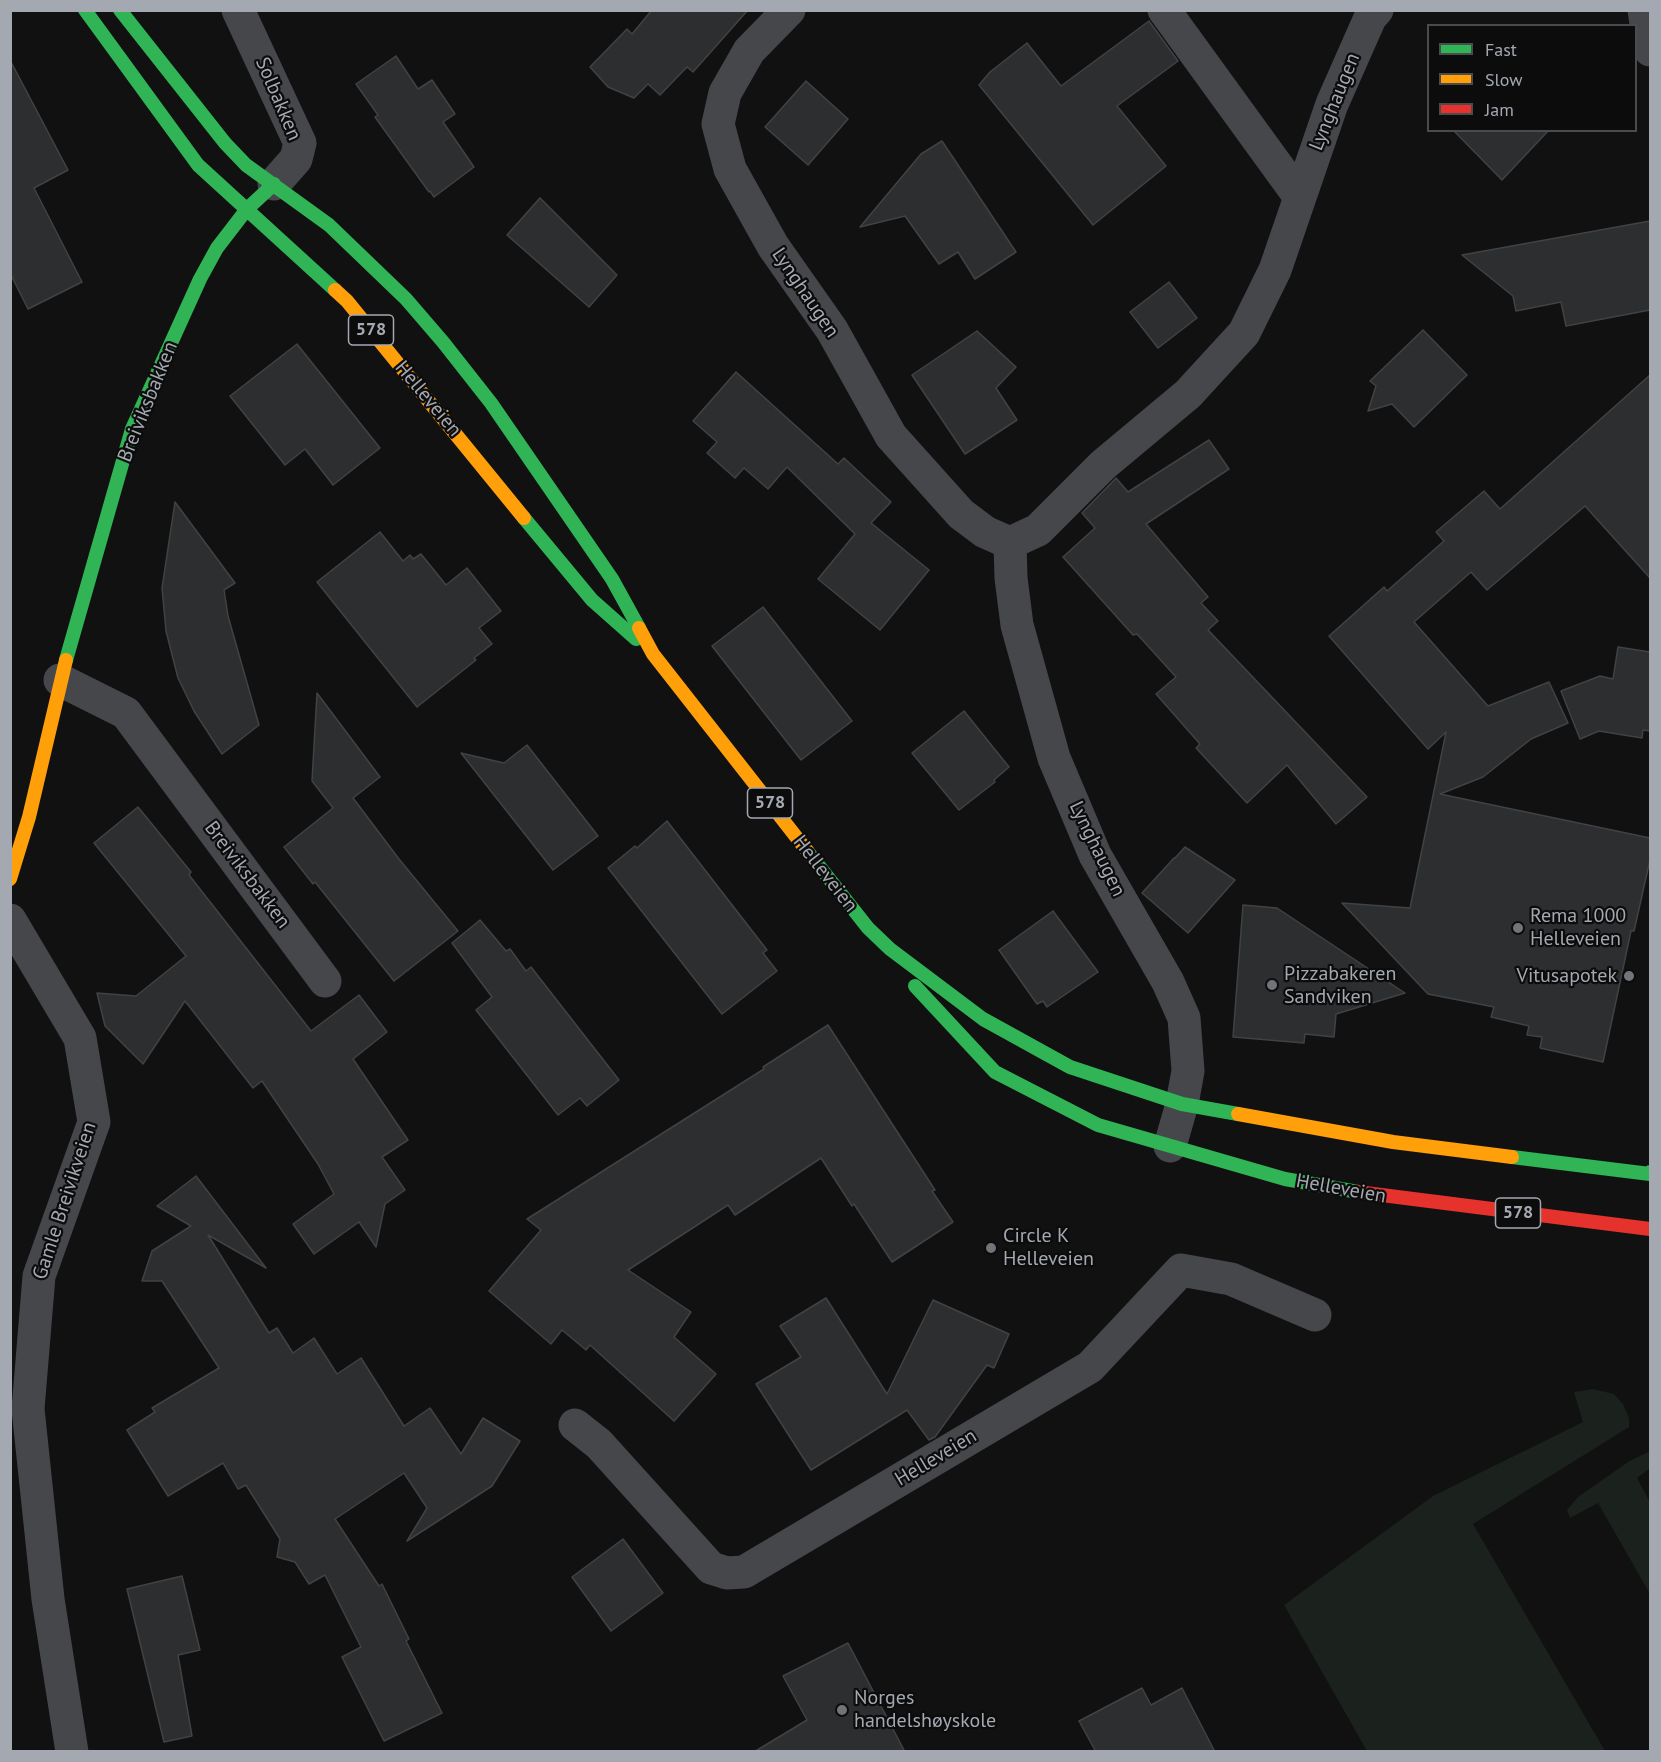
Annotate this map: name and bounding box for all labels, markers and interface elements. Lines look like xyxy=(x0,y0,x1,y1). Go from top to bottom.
legend xyxy=(1427,24,1637,132)
text: Fast xyxy=(1485,38,1517,61)
street label: Lynghaugen xyxy=(1305,50,1365,154)
street label: Solbakken xyxy=(250,54,306,144)
text: Slow xyxy=(1485,68,1523,91)
text: Jam xyxy=(1485,98,1514,121)
street label: Lynghaugen xyxy=(766,244,844,342)
road number: 578 xyxy=(348,315,394,345)
street label: Breiviksbakken xyxy=(113,338,183,466)
street label: Helleveien xyxy=(390,356,466,442)
road number: 578 xyxy=(748,788,792,818)
street label: Lynghaugen xyxy=(1064,798,1130,900)
street label: Breiviksbakken xyxy=(199,817,295,933)
street label: Helleveien xyxy=(788,831,862,917)
place label: Rema 1000 Helleveien xyxy=(1530,904,1626,951)
marker: Rema 1000 Helleveien xyxy=(1511,921,1525,935)
place label: Pizzabakeren Sandviken xyxy=(1284,962,1396,1009)
place label: Vitusapotek xyxy=(1517,964,1617,988)
marker: Vitusapotek xyxy=(1622,969,1636,983)
marker: Pizzabakeren Sandviken xyxy=(1265,978,1279,992)
street label: Gamle Breivikveien xyxy=(28,1119,102,1283)
street label: Helleveien xyxy=(1294,1169,1388,1209)
road number: 578 xyxy=(1496,1198,1540,1228)
place label: Circle K Helleveien xyxy=(1003,1224,1094,1271)
marker: Circle K Helleveien xyxy=(984,1241,998,1255)
street label: Helleveien xyxy=(891,1424,981,1492)
place label: Norges handelshøyskole xyxy=(854,1686,996,1733)
marker: Norges handelshøyskole xyxy=(835,1703,849,1717)

